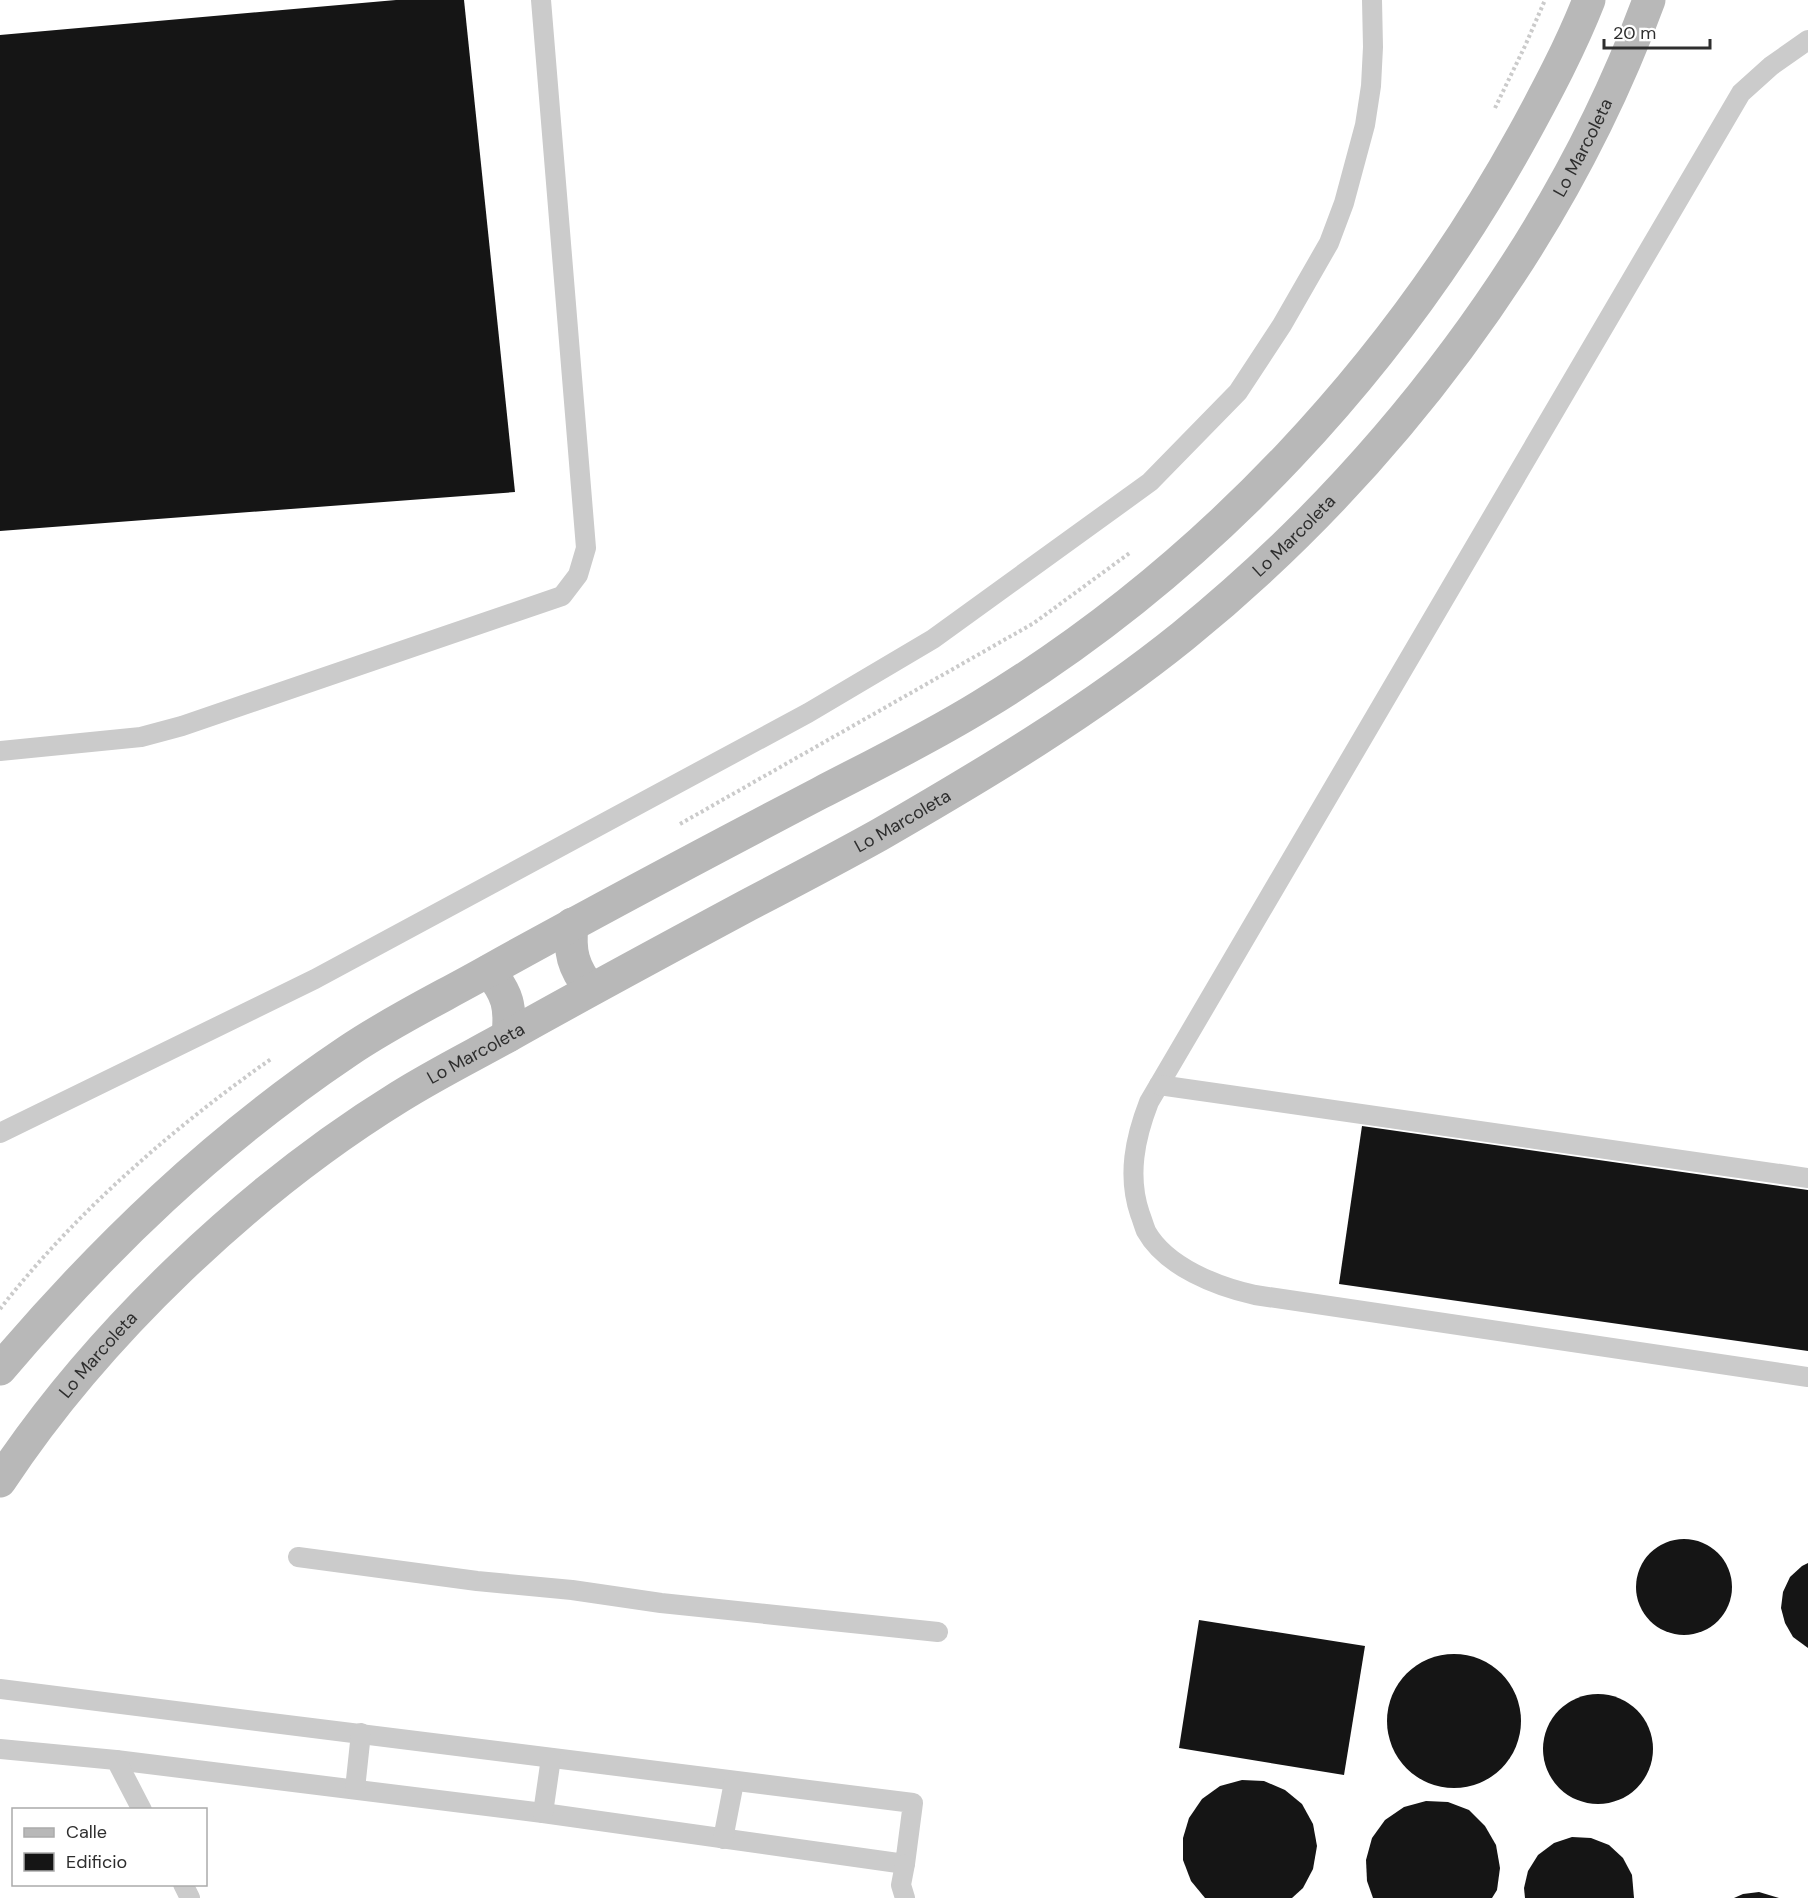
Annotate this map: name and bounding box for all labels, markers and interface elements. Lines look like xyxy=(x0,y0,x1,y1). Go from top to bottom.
scale bar xyxy=(1604,12,1710,50)
text: 20 m xyxy=(1613,21,1656,45)
street label: Lo Marcoleta xyxy=(1547,95,1618,201)
street label: Lo Marcoleta xyxy=(1247,490,1341,582)
street label: Lo Marcoleta xyxy=(850,784,955,858)
street label: Lo Marcoleta xyxy=(423,1017,529,1090)
street label: Lo Marcoleta xyxy=(53,1306,143,1403)
legend xyxy=(12,1808,207,1886)
text: Calle xyxy=(66,1820,107,1844)
text: Edificio xyxy=(66,1850,127,1874)

